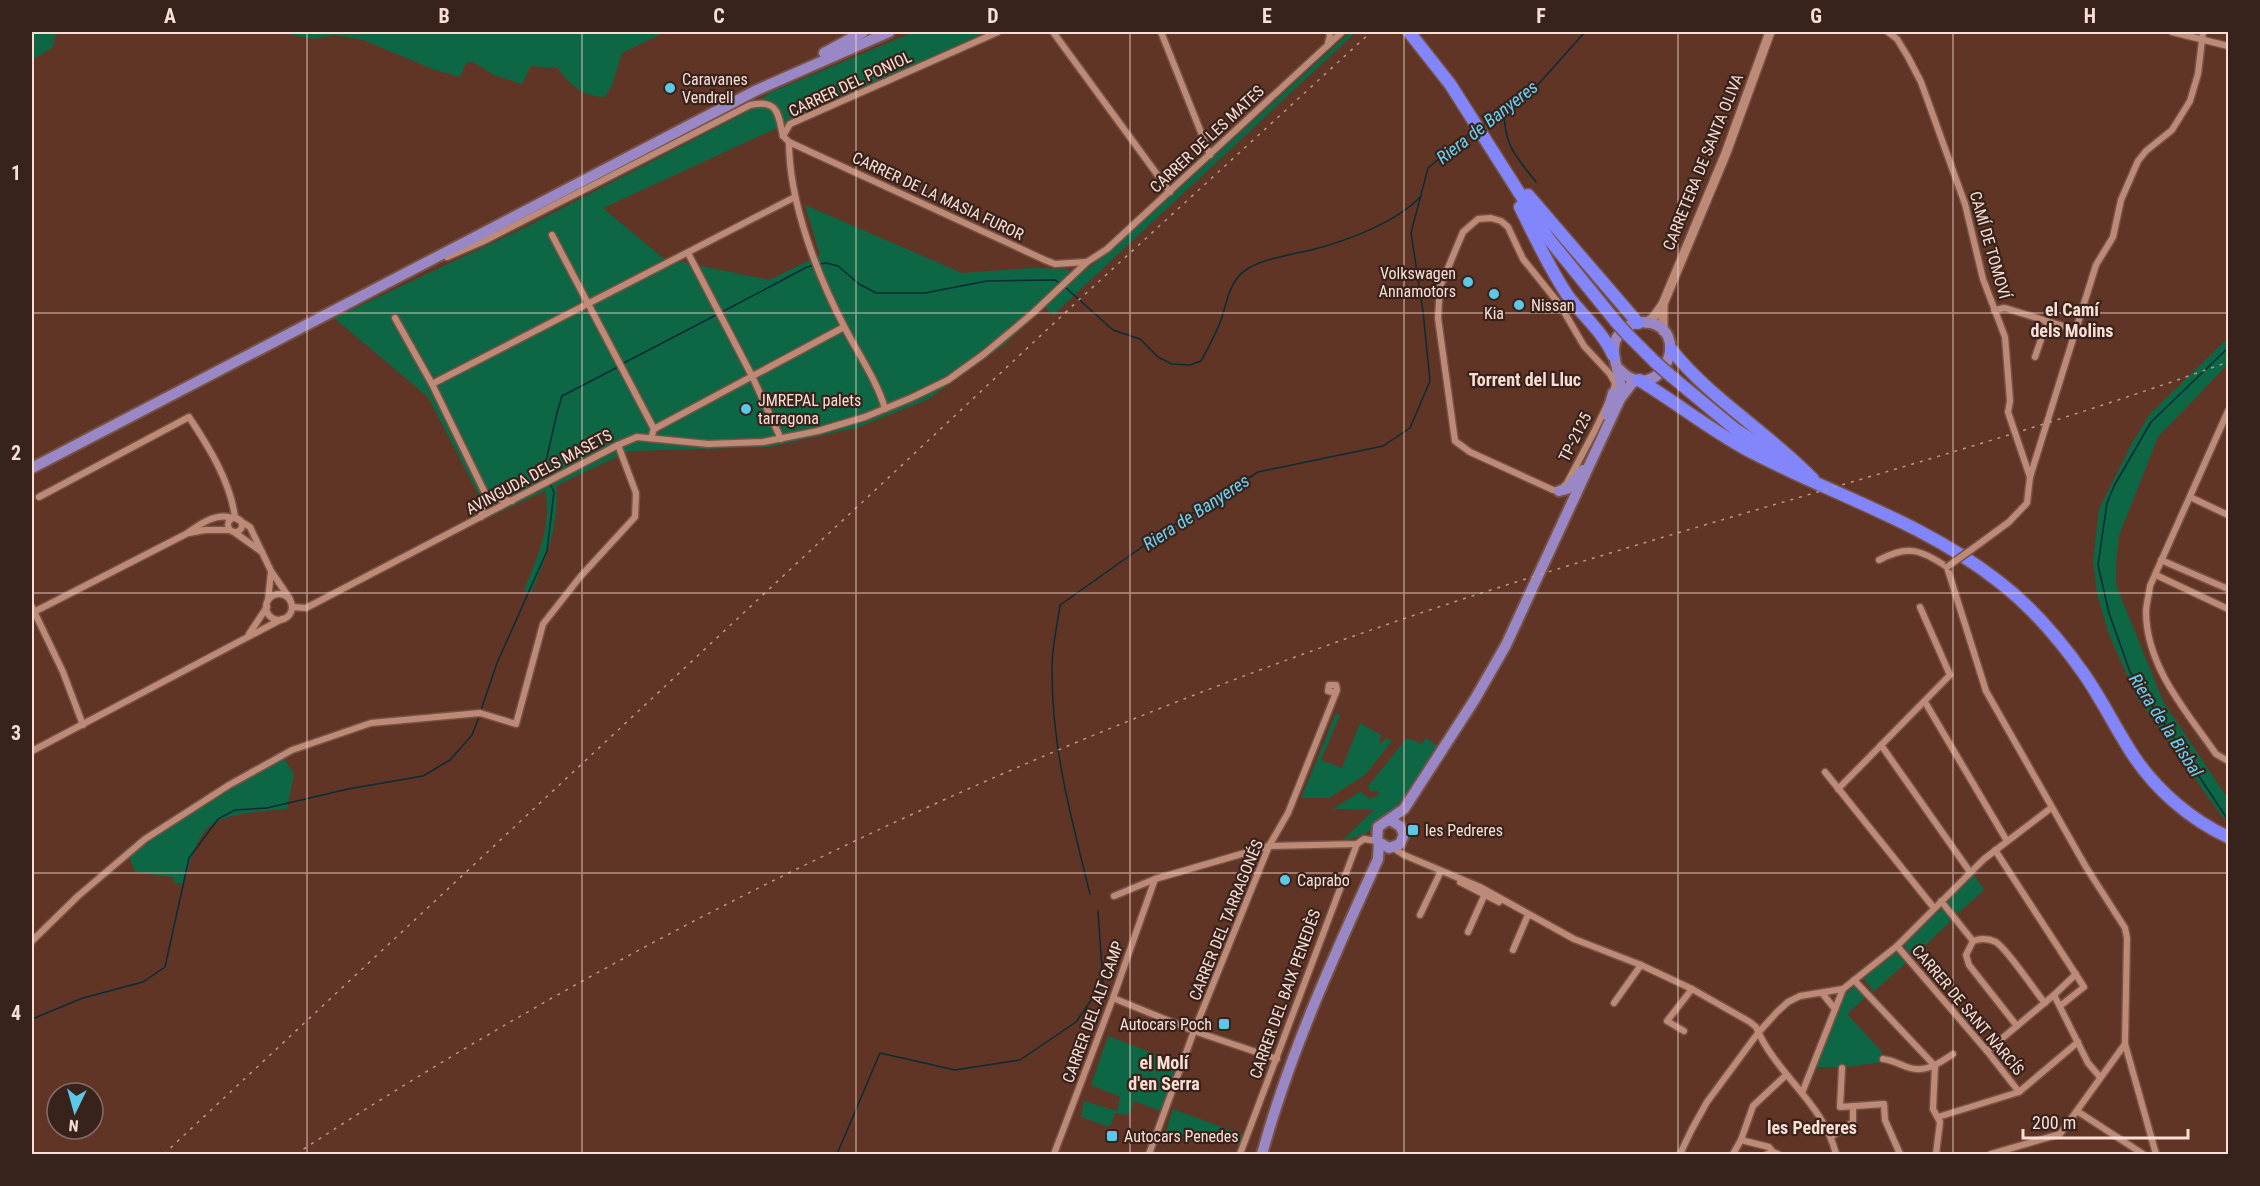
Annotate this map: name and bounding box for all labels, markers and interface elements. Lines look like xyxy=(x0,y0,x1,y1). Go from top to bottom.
text: A xyxy=(164,4,176,28)
text: B xyxy=(438,4,450,28)
text: C xyxy=(713,4,725,28)
text: D xyxy=(987,4,999,28)
text: E xyxy=(1262,4,1272,28)
text: F xyxy=(1536,4,1546,28)
text: G xyxy=(1810,4,1822,28)
text: H xyxy=(2084,4,2096,28)
street label: CARRER DEL PONIOL xyxy=(786,47,915,121)
place label: Caravanes Vendrell xyxy=(682,70,748,107)
street label: CARRETERA DE SANTA OLIVA xyxy=(1659,71,1747,253)
water label: Riera de Banyeres xyxy=(1432,76,1542,168)
marker: Caravanes Vendrell xyxy=(663,81,677,95)
street label: CARRER DE LES MATES xyxy=(1146,81,1268,197)
street label: CARRER DE LA MASIA FUROR xyxy=(849,148,1027,244)
text: 1 xyxy=(11,161,21,185)
street label: CAMÍ DE TOMOVÍ xyxy=(1966,189,2015,302)
place label: Volkswagen Annamotors xyxy=(1379,264,1456,301)
marker: Volkswagen Annamotors xyxy=(1461,275,1475,289)
marker: Kia xyxy=(1487,287,1501,301)
place label: Nissan xyxy=(1531,296,1575,315)
marker: Nissan xyxy=(1512,298,1526,312)
district label: el Camí dels Molins xyxy=(2030,299,2114,341)
place label: Kia xyxy=(1484,304,1504,323)
district label: Torrent del Lluc xyxy=(1469,369,1581,390)
place label: JMREPAL palets tarragona xyxy=(758,391,861,428)
marker: JMREPAL palets tarragona xyxy=(739,402,753,416)
street label: TP-2125 xyxy=(1555,409,1595,465)
street label: AVINGUDA DELS MASETS xyxy=(463,425,615,519)
text: 2 xyxy=(11,441,21,465)
water label: Riera de Banyeres xyxy=(1139,470,1253,554)
water label: Riera de la Bisbal xyxy=(2125,669,2208,781)
text: 3 xyxy=(11,721,21,745)
place label: les Pedreres xyxy=(1425,821,1503,840)
marker: les Pedreres xyxy=(1406,823,1420,837)
street label: CARRER DEL TARRAGONÉS xyxy=(1185,837,1267,1003)
place label: Caprabo xyxy=(1297,871,1350,890)
marker: Caprabo xyxy=(1278,873,1292,887)
street label: CARRER DEL BAIX PENEDÈS xyxy=(1246,907,1324,1081)
street label: CARRER DEL ALT CAMP xyxy=(1059,938,1128,1085)
street label: CARRER DE SANT NARCÍS xyxy=(1908,941,2028,1079)
text: 4 xyxy=(11,1001,21,1025)
place label: Autocars Poch xyxy=(1120,1015,1212,1034)
marker: Autocars Poch xyxy=(1217,1017,1231,1031)
district label: el Molí d'en Serra xyxy=(1128,1052,1200,1094)
north arrow xyxy=(45,1081,105,1141)
scale bar xyxy=(2023,1102,2188,1140)
text: 200 m xyxy=(2032,1112,2076,1133)
text: N xyxy=(68,1116,79,1135)
district label: les Pedreres xyxy=(1767,1117,1857,1138)
place label: Autocars Penedes xyxy=(1124,1127,1239,1146)
marker: Autocars Penedes xyxy=(1105,1129,1119,1143)

